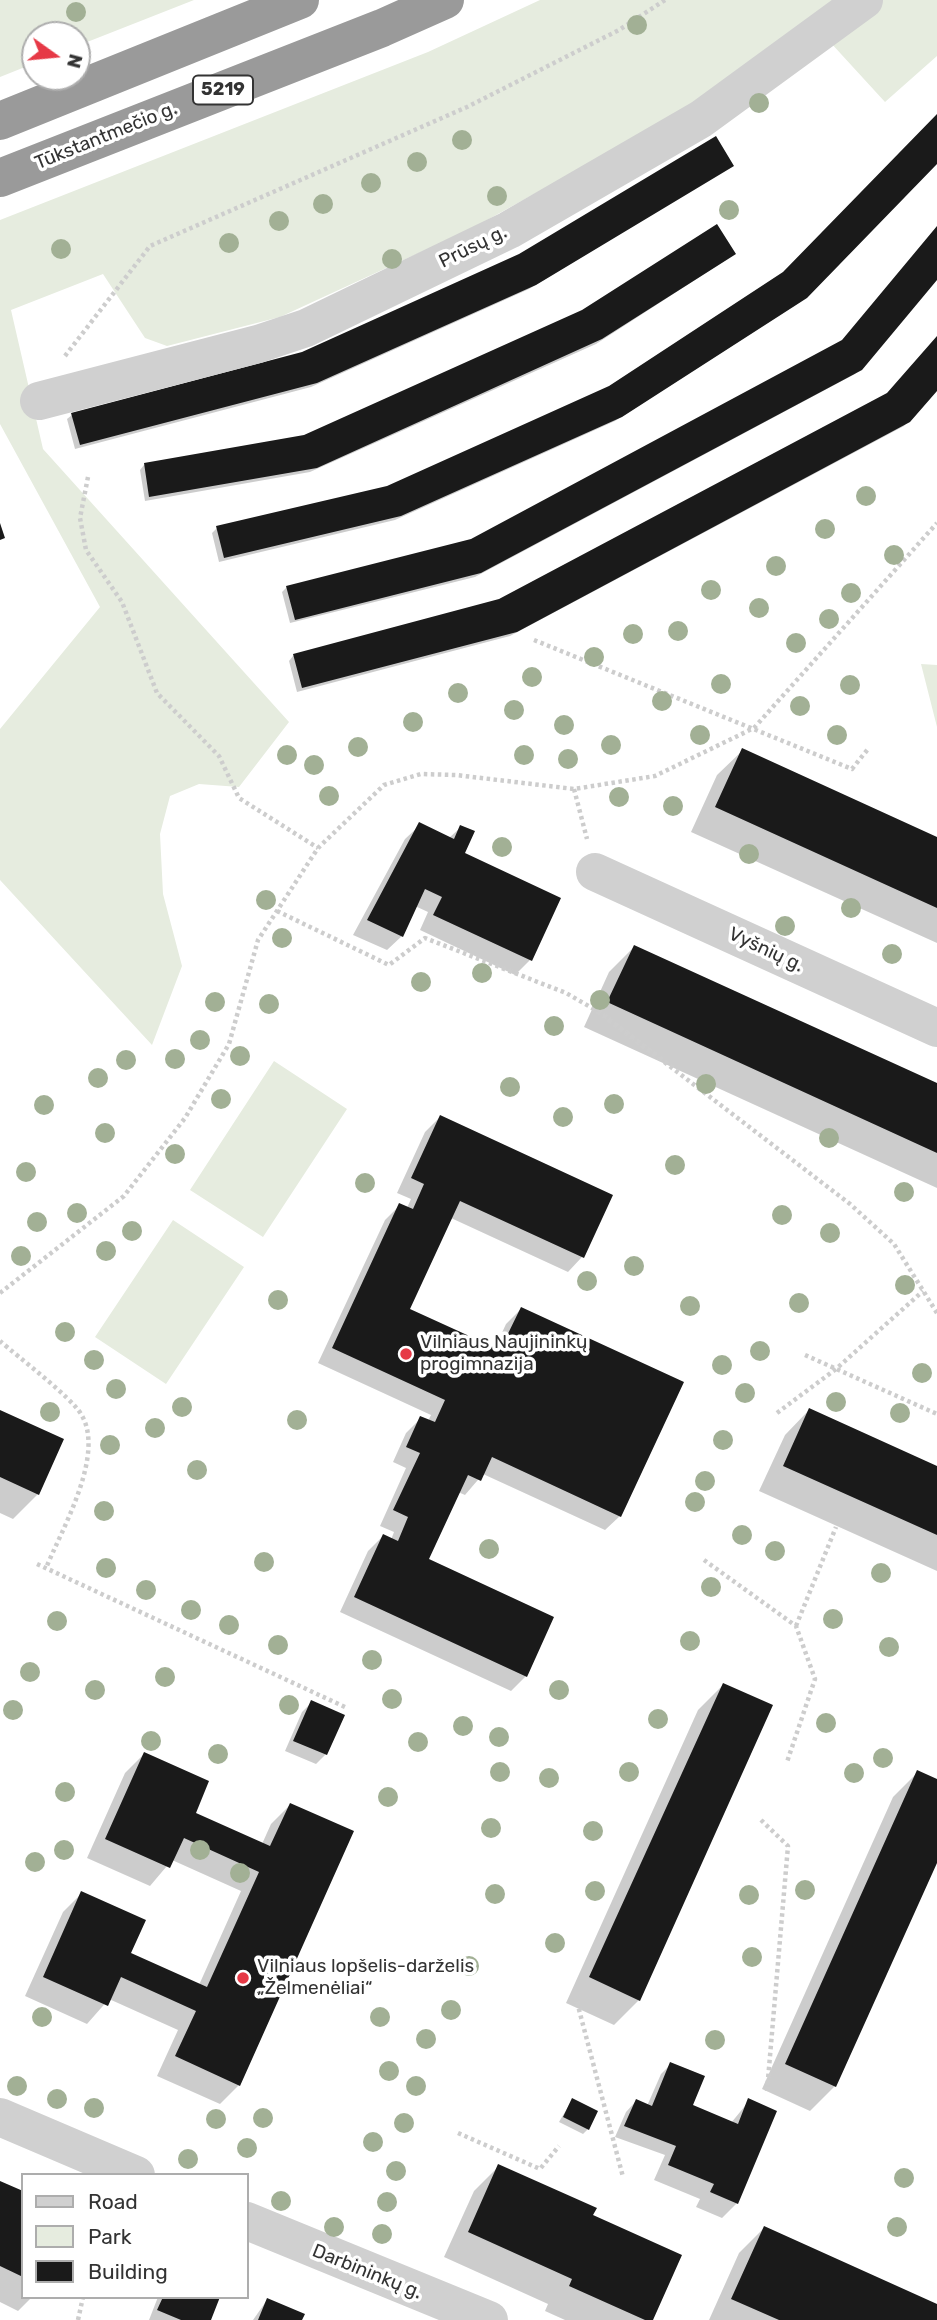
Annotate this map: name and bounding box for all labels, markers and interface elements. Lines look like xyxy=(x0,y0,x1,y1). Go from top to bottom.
north arrow xyxy=(21,21,91,91)
text: N xyxy=(62,51,88,71)
road number: 5219 xyxy=(193,76,253,104)
street label: Tūkstantmečio g. xyxy=(32,97,180,175)
street label: Prūsų g. xyxy=(435,221,511,273)
street label: Vyšnių g. xyxy=(725,923,807,977)
place label: Vilniaus Naujininkų progimnazija xyxy=(420,1332,587,1376)
marker: Vilniaus Naujininkų progimnazija xyxy=(398,1346,414,1362)
place label: Vilniaus lopšelis-darželis „Želmenėliai“ xyxy=(257,1956,474,2000)
marker: Vilniaus lopšelis-darželis „Želmenėliai“ xyxy=(235,1970,251,1986)
legend xyxy=(21,2173,248,2299)
text: Road xyxy=(88,2189,138,2214)
text: Park xyxy=(88,2224,132,2249)
street label: Darbininkų g. xyxy=(309,2240,425,2304)
text: Building xyxy=(88,2259,168,2284)

